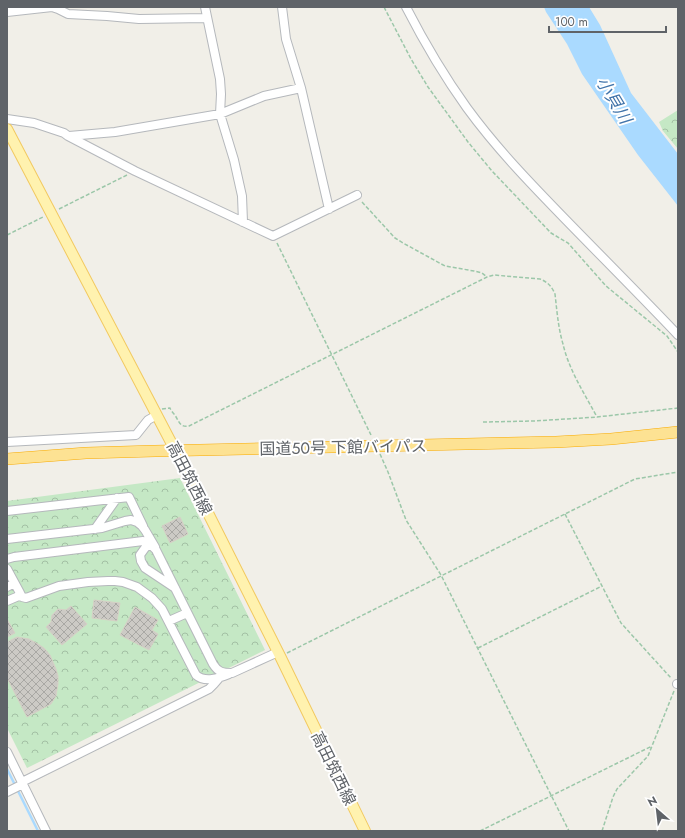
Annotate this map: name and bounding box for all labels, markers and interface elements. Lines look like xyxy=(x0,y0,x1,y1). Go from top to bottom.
scale bar xyxy=(549,8,666,34)
text: 100 m xyxy=(555,13,588,31)
water label: 小貝川 xyxy=(591,72,638,130)
street label: 国道50号 下館バイパス xyxy=(259,435,427,460)
street label: 高田筑西線 xyxy=(161,437,218,519)
street label: 高田筑西線 xyxy=(306,727,361,809)
north arrow xyxy=(637,790,677,830)
text: N xyxy=(645,792,660,810)

